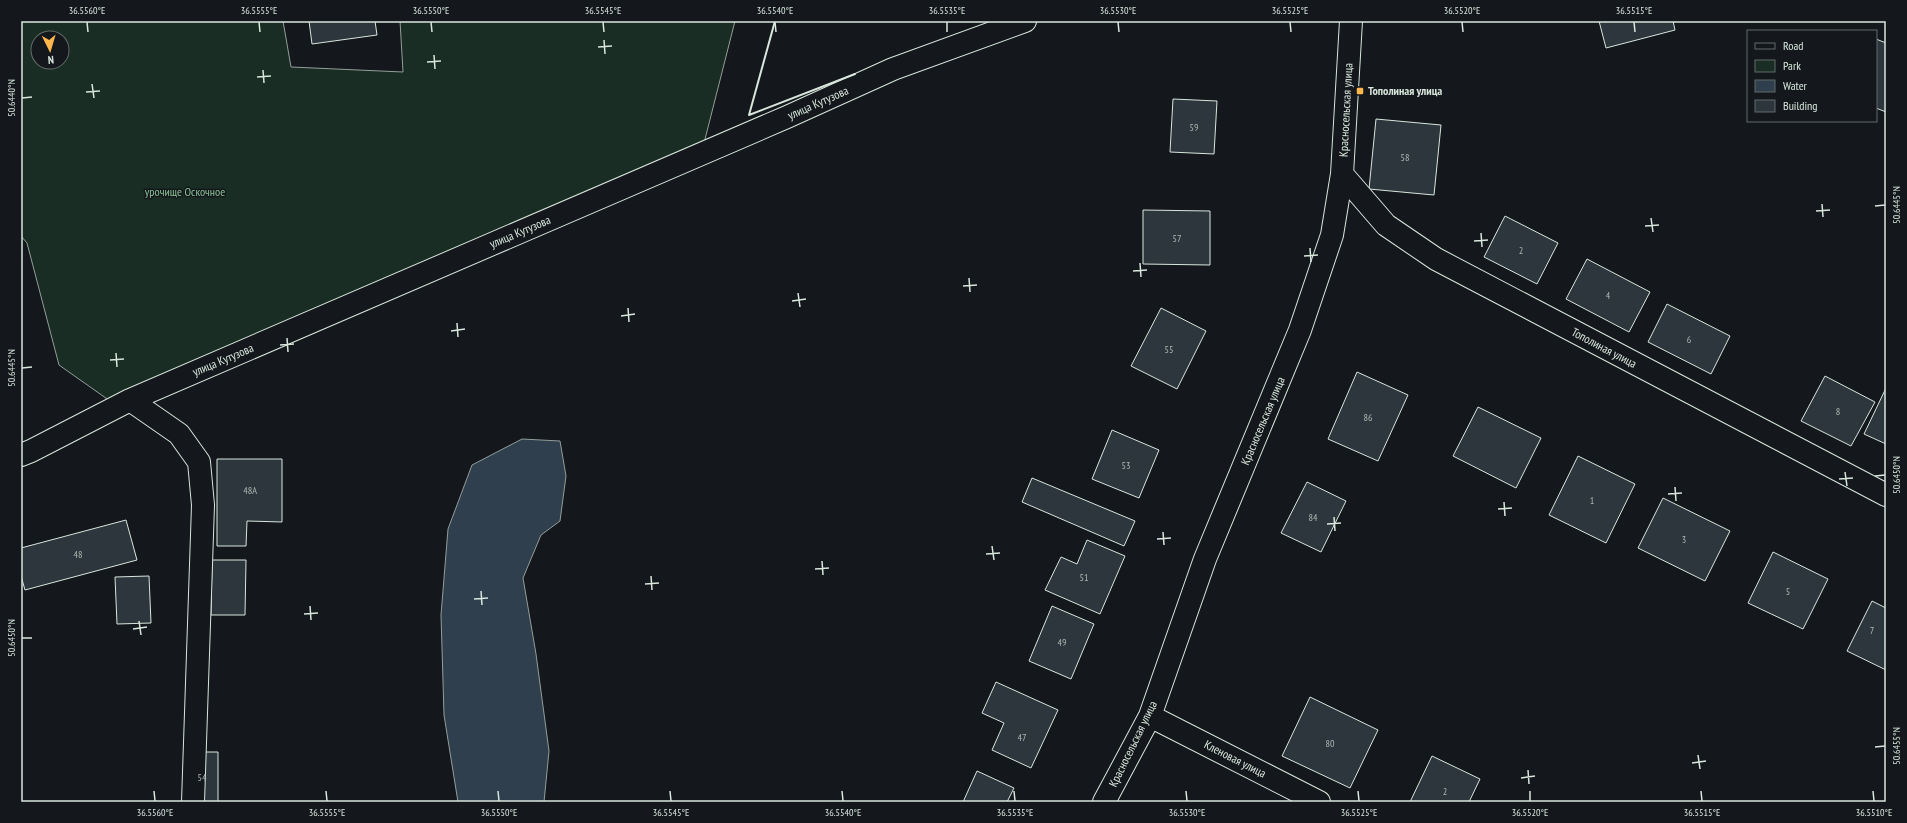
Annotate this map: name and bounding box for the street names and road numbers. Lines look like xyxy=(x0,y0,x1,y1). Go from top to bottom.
street label: Красносельская улица xyxy=(1336,62,1355,157)
street label: улица Кутузова xyxy=(785,82,851,123)
street label: улица Кутузова xyxy=(487,212,553,251)
street label: Тополиная улица xyxy=(1569,324,1640,371)
street label: улица Кутузова xyxy=(190,340,256,379)
street label: Красносельская улица xyxy=(1237,374,1288,467)
street label: Красносельская улица xyxy=(1105,698,1160,789)
street label: Кленовая улица xyxy=(1202,737,1269,781)

